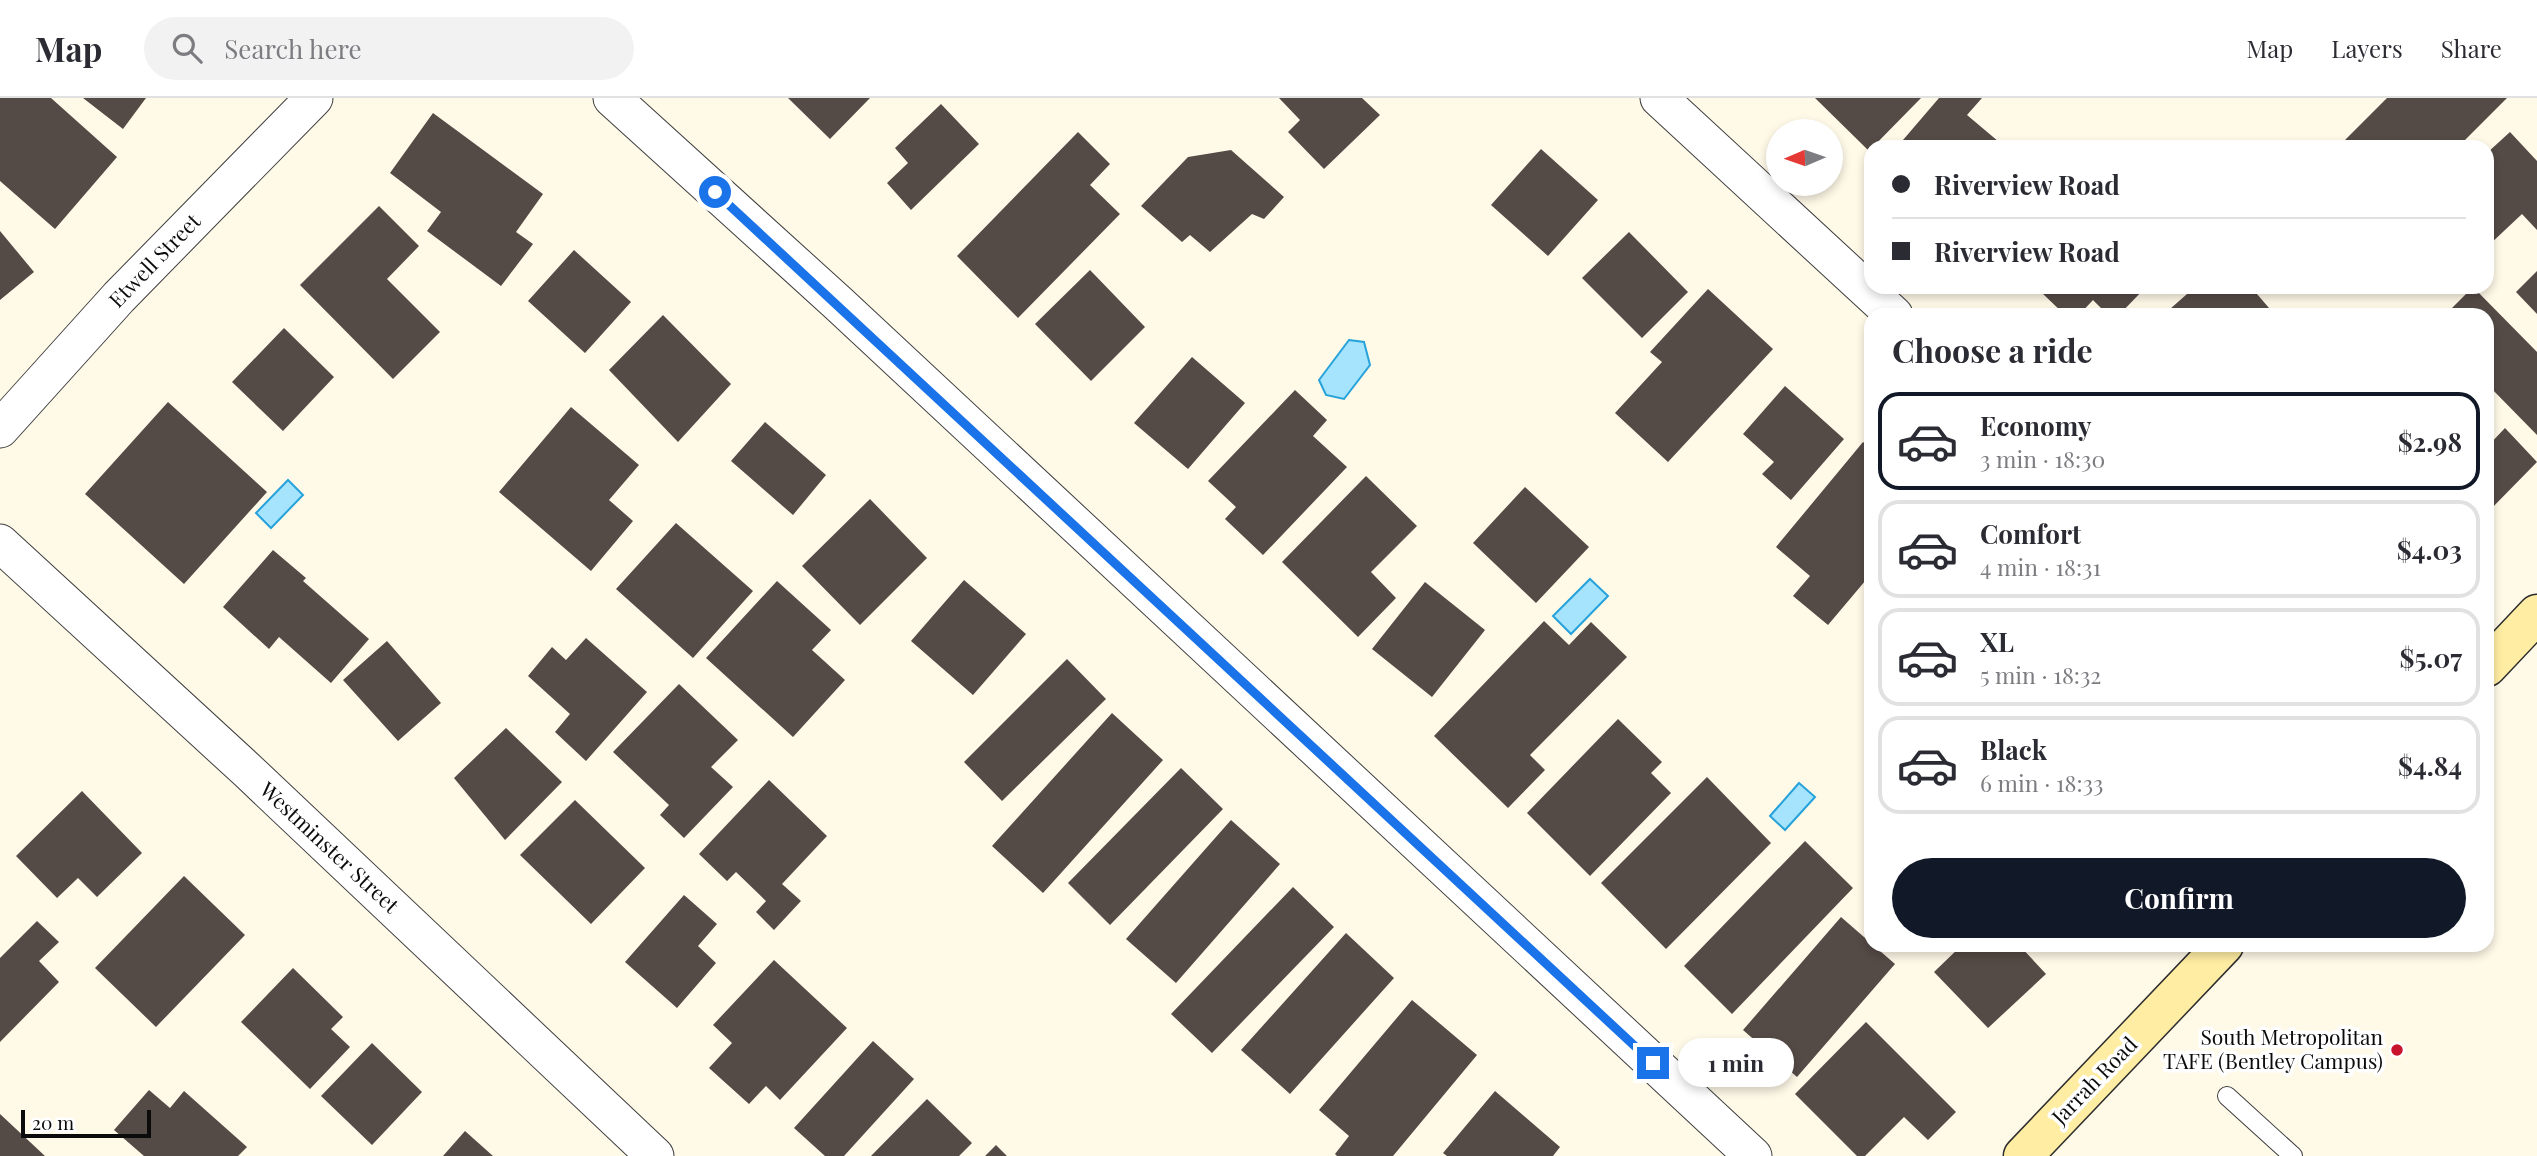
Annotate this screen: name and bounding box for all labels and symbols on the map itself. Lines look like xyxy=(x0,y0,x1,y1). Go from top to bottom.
north arrow xyxy=(1766,119,1843,196)
route start xyxy=(699,176,731,208)
street label: Etwell Street xyxy=(102,206,206,313)
street label: Westminster Street xyxy=(254,774,406,919)
place label: South Metropolitan TAFE (Bentley Campus) xyxy=(2163,1022,2383,1074)
street label: Jarrah Road xyxy=(2044,1030,2142,1130)
callout: 1 min xyxy=(1678,1038,1793,1088)
marker: South Metropolitan TAFE (Bentley Campus) xyxy=(2389,1042,2405,1058)
route end xyxy=(1637,1047,1669,1079)
scale bar xyxy=(21,1107,150,1139)

